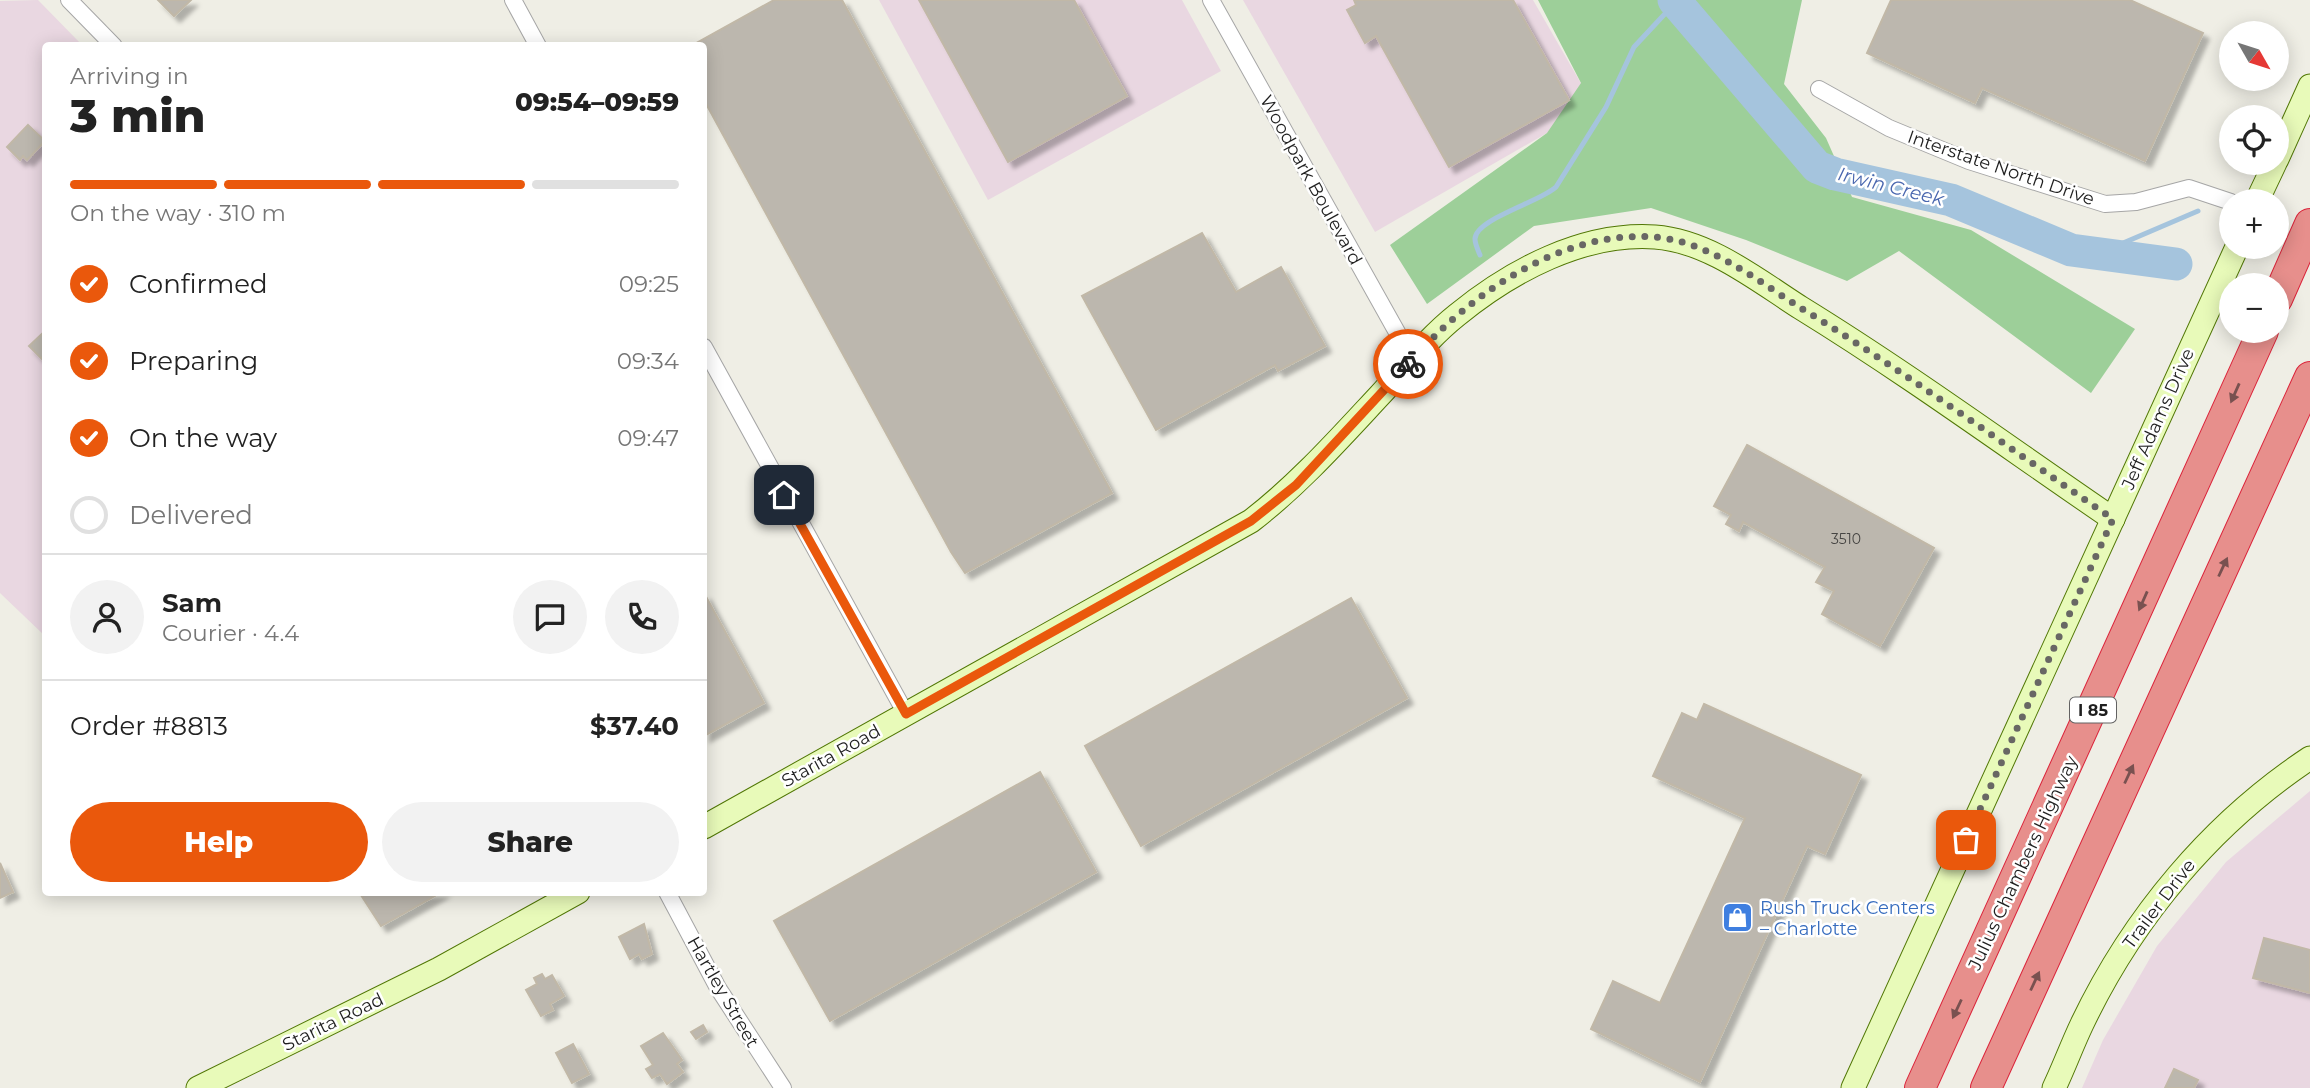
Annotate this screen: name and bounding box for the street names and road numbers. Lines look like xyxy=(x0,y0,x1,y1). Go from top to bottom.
street label: Woodpark Boulevard xyxy=(1255,91,1367,269)
street label: Interstate North Drive xyxy=(1905,126,2097,210)
street label: Jeff Adams Drive xyxy=(2117,345,2199,494)
road number: I 85 xyxy=(2070,698,2116,722)
street label: Starita Road xyxy=(778,720,884,792)
street label: Julius Chambers Highway xyxy=(1963,752,2083,975)
street label: Trailer Drive xyxy=(2118,855,2200,953)
street label: Hartley Street xyxy=(682,933,764,1051)
street label: Starita Road xyxy=(279,988,387,1056)

